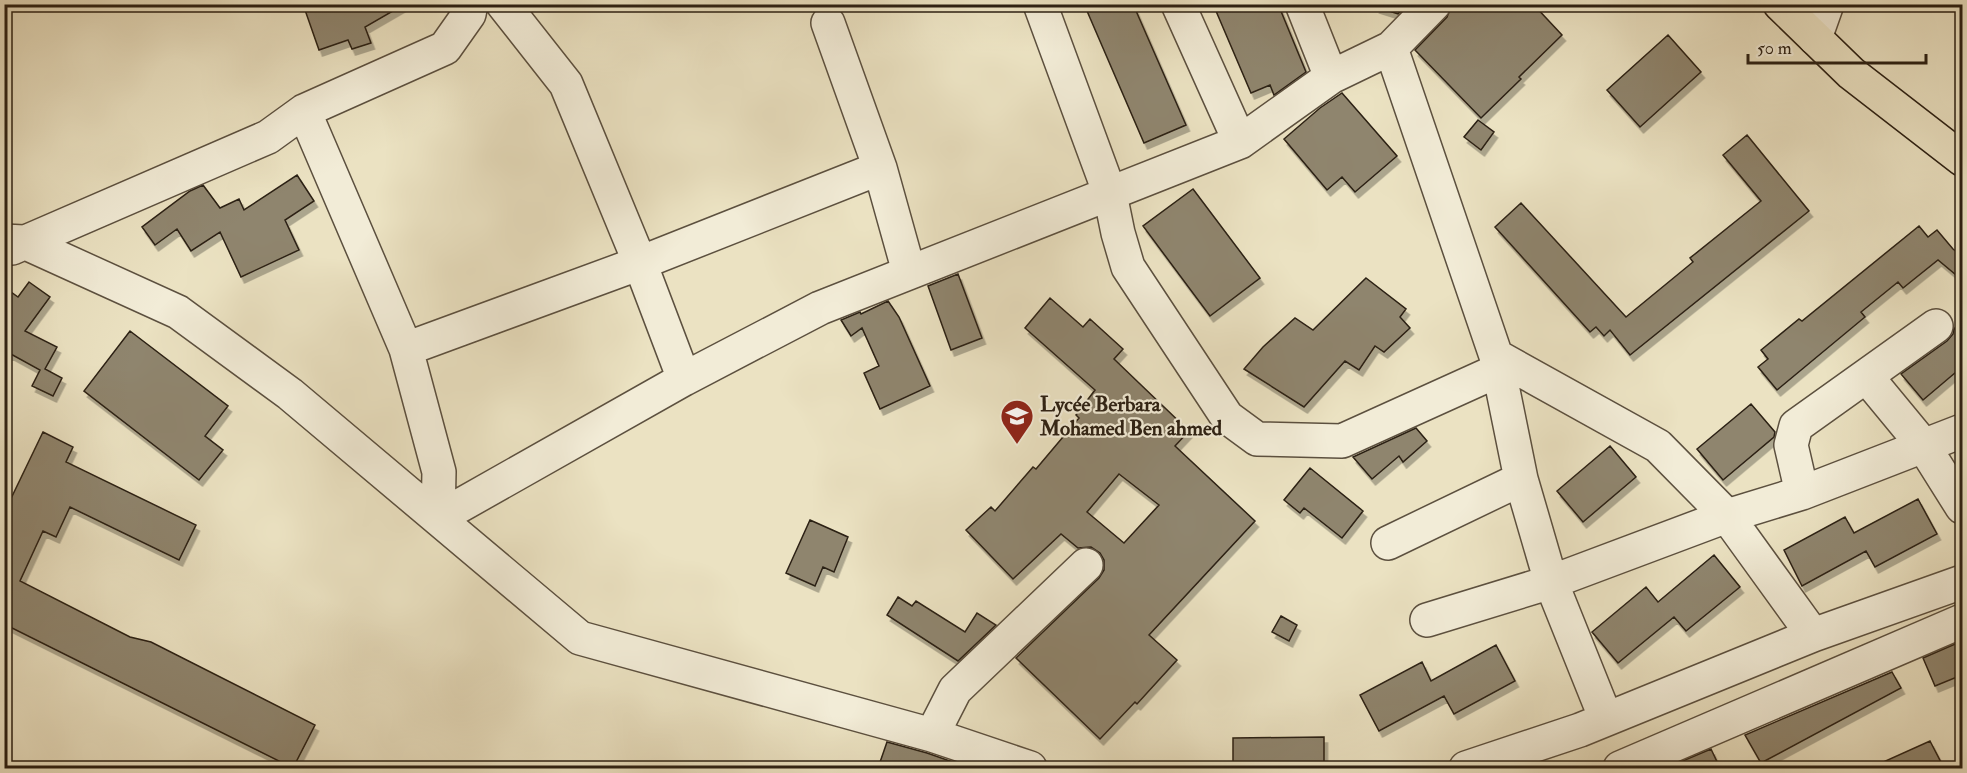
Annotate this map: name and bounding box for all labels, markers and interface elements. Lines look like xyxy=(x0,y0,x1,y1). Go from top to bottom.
scale bar xyxy=(1748,27,1926,65)
text: 50 m xyxy=(1757,37,1792,60)
place label: Lycée Berbara Mohamed Ben ahmed xyxy=(1039,391,1223,442)
school or university icon: Lycée Berbara Mohamed Ben ahmed xyxy=(999,398,1035,445)

